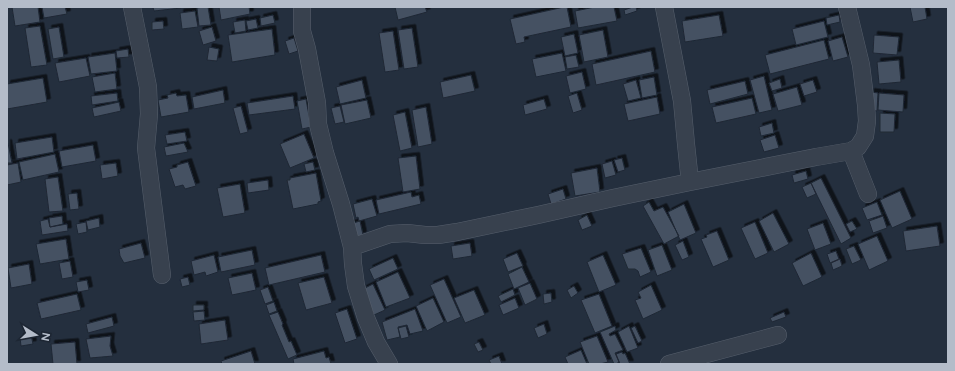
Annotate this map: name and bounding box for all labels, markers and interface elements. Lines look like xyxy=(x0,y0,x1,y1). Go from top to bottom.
north arrow xyxy=(16,315,56,355)
text: N xyxy=(38,331,53,342)

